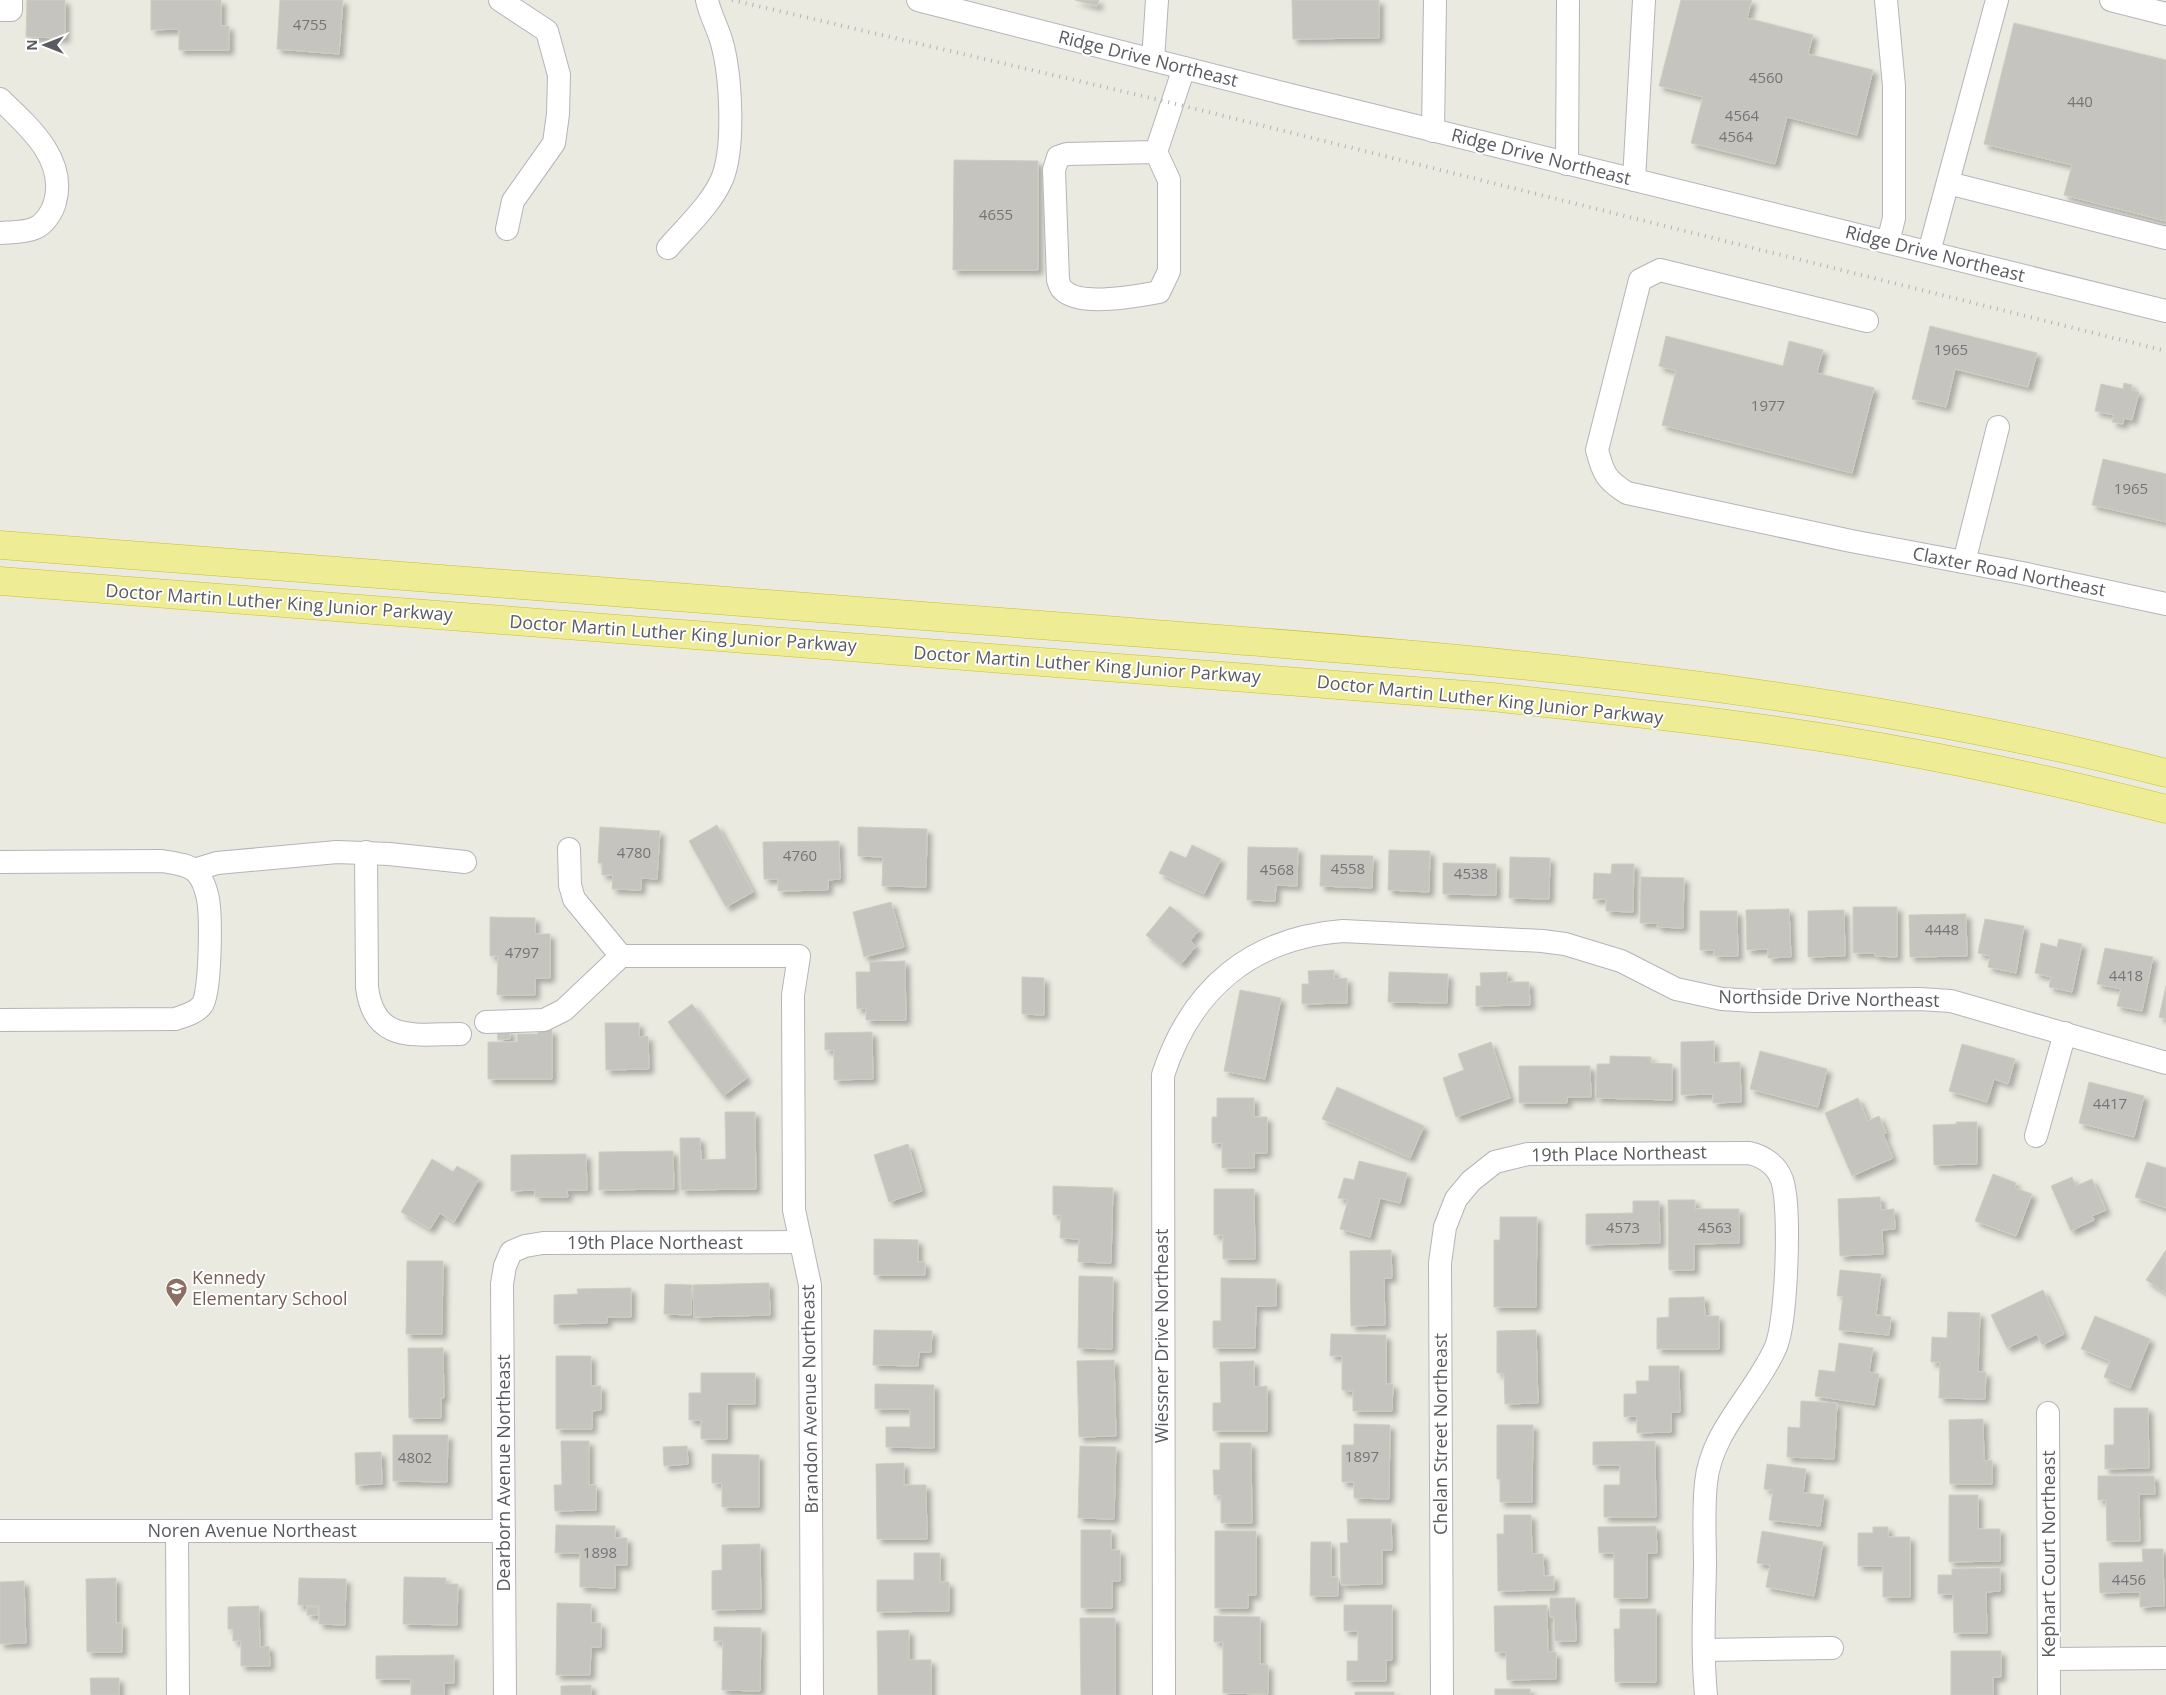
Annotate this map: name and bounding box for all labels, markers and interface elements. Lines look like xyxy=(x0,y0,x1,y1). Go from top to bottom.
house number: 4755 xyxy=(293,14,327,34)
north arrow xyxy=(20,20,70,70)
street label: Ridge Drive Northeast xyxy=(1056,24,1241,92)
text: N xyxy=(22,39,41,51)
house number: 4560 xyxy=(1749,67,1783,87)
house number: 440 xyxy=(2067,91,2093,111)
house number: 4564 xyxy=(1725,105,1760,125)
street label: Ridge Drive Northeast xyxy=(1449,122,1634,190)
house number: 4564 xyxy=(1719,126,1754,146)
house number: 4655 xyxy=(979,204,1013,224)
street label: Ridge Drive Northeast xyxy=(1843,219,2028,287)
house number: 1965 xyxy=(1934,339,1968,359)
house number: 1977 xyxy=(1751,395,1785,415)
house number: 1965 xyxy=(2114,478,2148,498)
street label: Claxter Road Northeast xyxy=(1911,541,2108,601)
street label: Doctor Martin Luther King Junior Parkway xyxy=(105,578,454,626)
street label: Doctor Martin Luther King Junior Parkway xyxy=(509,609,858,657)
street label: Doctor Martin Luther King Junior Parkway xyxy=(913,640,1262,688)
street label: Doctor Martin Luther King Junior Parkway xyxy=(1316,669,1665,729)
house number: 4780 xyxy=(617,842,651,862)
house number: 4760 xyxy=(783,845,817,865)
house number: 4558 xyxy=(1331,858,1365,878)
house number: 4568 xyxy=(1260,859,1294,879)
house number: 4538 xyxy=(1454,863,1488,883)
house number: 4448 xyxy=(1925,919,1959,939)
house number: 4797 xyxy=(505,942,539,962)
house number: 4418 xyxy=(2109,965,2143,985)
street label: Northside Drive Northeast xyxy=(1718,984,1940,1012)
house number: 4417 xyxy=(2093,1093,2127,1113)
street label: 19th Place Northeast xyxy=(1531,1139,1707,1167)
house number: 4573 xyxy=(1606,1217,1640,1237)
house number: 4563 xyxy=(1698,1217,1732,1237)
street label: Wiessner Drive Northeast xyxy=(1149,1229,1173,1443)
street label: 19th Place Northeast xyxy=(567,1230,743,1254)
place label: Kennedy Elementary School xyxy=(192,1265,348,1310)
school or university icon: Kennedy Elementary School xyxy=(164,1276,188,1307)
street label: Brandon Avenue Northeast xyxy=(795,1284,823,1514)
street label: Chelan Street Northeast xyxy=(1428,1333,1452,1535)
street label: Dearborn Avenue Northeast xyxy=(491,1354,515,1592)
house number: 1897 xyxy=(1345,1446,1379,1466)
house number: 4802 xyxy=(398,1447,432,1467)
street label: Kephart Court Northeast xyxy=(2036,1450,2060,1658)
street label: Noren Avenue Northeast xyxy=(147,1518,357,1542)
house number: 1898 xyxy=(583,1542,617,1562)
house number: 4456 xyxy=(2112,1569,2146,1589)

